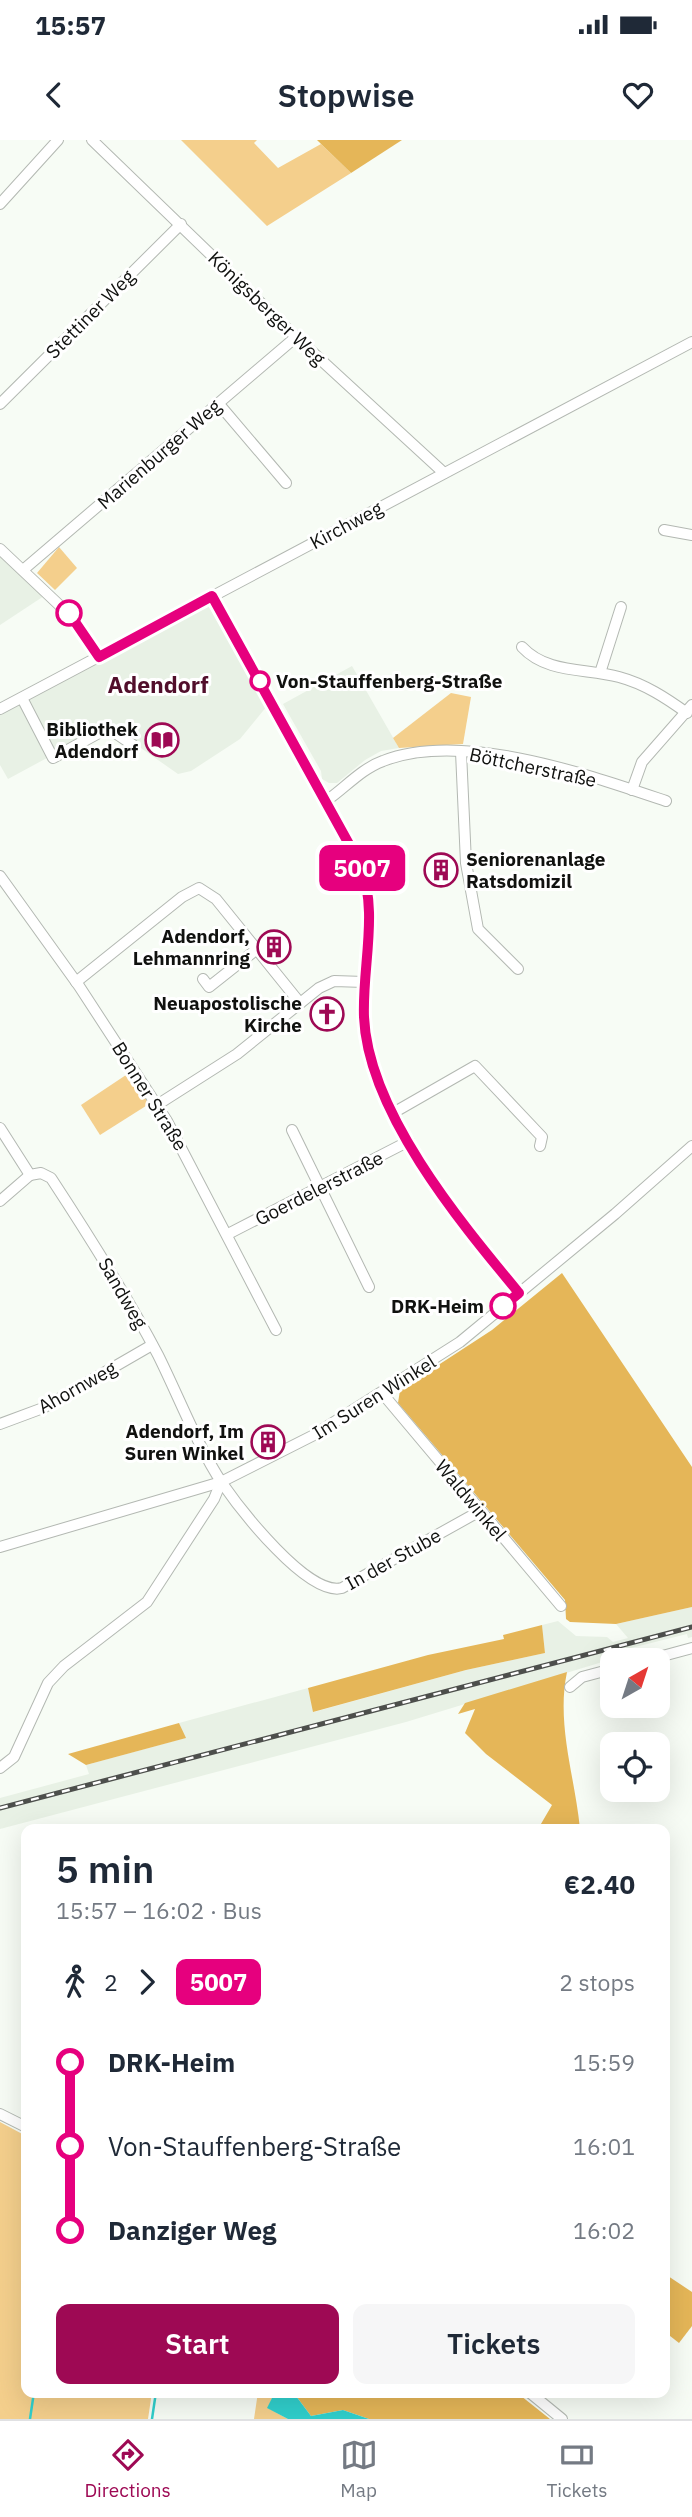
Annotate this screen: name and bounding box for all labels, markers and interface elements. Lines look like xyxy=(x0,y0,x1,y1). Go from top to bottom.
text: 15:57 xyxy=(35,8,106,42)
text: Stopwise xyxy=(277,74,415,116)
icon: back xyxy=(35,76,73,114)
icon: heart xyxy=(619,76,657,114)
street label: Königsberger Weg xyxy=(203,246,331,370)
street label: Stettiner Weg xyxy=(41,265,139,363)
street label: Marienburger Weg xyxy=(92,394,226,514)
street label: Kirchweg xyxy=(306,496,386,554)
unlabelled marker xyxy=(56,600,82,626)
district label: Adendorf xyxy=(107,669,209,699)
place label: Von-Stauffenberg-Straße xyxy=(276,669,502,693)
marker: Von-Stauffenberg-Straße xyxy=(250,671,270,691)
place label: Bibliothek Adendorf xyxy=(46,717,138,763)
library icon: Bibliothek Adendorf xyxy=(143,721,181,759)
street label: Böttcherstraße xyxy=(467,742,599,792)
line badge: 5007 xyxy=(313,845,411,891)
place label: Seniorenanlage Ratsdomizil xyxy=(466,847,605,893)
building icon: Seniorenanlage Ratsdomizil xyxy=(422,851,460,889)
text: 5007 xyxy=(333,852,391,884)
place label: Adendorf, Lehmannring xyxy=(133,924,251,970)
building icon: Adendorf, Lehmannring xyxy=(255,928,293,966)
place label: Neuapostolische Kirche xyxy=(153,991,302,1037)
church icon: Neuapostolische Kirche xyxy=(308,995,346,1033)
street label: Bonner Straße xyxy=(107,1037,193,1155)
street label: Goerdelerstraße xyxy=(251,1145,387,1231)
street label: Sandweg xyxy=(93,1253,153,1333)
marker: DRK-Heim xyxy=(490,1293,516,1319)
place label: DRK-Heim xyxy=(391,1294,484,1318)
street label: Im Suren Winkel xyxy=(308,1350,440,1444)
street label: Ahornweg xyxy=(33,1356,121,1418)
place label: Adendorf, Im Suren Winkel xyxy=(125,1419,244,1465)
building icon: Adendorf, Im Suren Winkel xyxy=(249,1423,287,1461)
street label: Waldwinkel xyxy=(430,1455,512,1545)
street label: In der Stube xyxy=(341,1523,445,1595)
north arrow xyxy=(600,1648,670,1718)
map controls xyxy=(600,1648,670,1802)
button: locate xyxy=(600,1732,670,1802)
text: 5 min xyxy=(56,1844,154,1893)
text: €2.40 xyxy=(564,1867,635,1901)
text: 15:57 – 16:02 · Bus xyxy=(56,1895,262,1925)
icon: walk xyxy=(56,1963,94,2001)
icon: forward xyxy=(128,1963,166,2001)
text: 5007 xyxy=(190,1966,247,1998)
text: 2 xyxy=(104,1967,118,1997)
text: 2 stops xyxy=(559,1967,635,1997)
text: DRK-Heim xyxy=(108,2045,235,2079)
text: 15:59 xyxy=(573,2047,635,2077)
text: Von-Stauffenberg-Straße xyxy=(108,2129,401,2163)
text: 16:01 xyxy=(573,2131,635,2161)
text: Danziger Weg xyxy=(108,2213,276,2247)
text: 16:02 xyxy=(573,2215,635,2245)
button: Start xyxy=(56,2304,339,2384)
button: Tickets xyxy=(353,2304,635,2384)
tab: Directions xyxy=(84,2436,171,2502)
tab: Map xyxy=(340,2436,378,2502)
tab: Tickets xyxy=(546,2436,608,2502)

